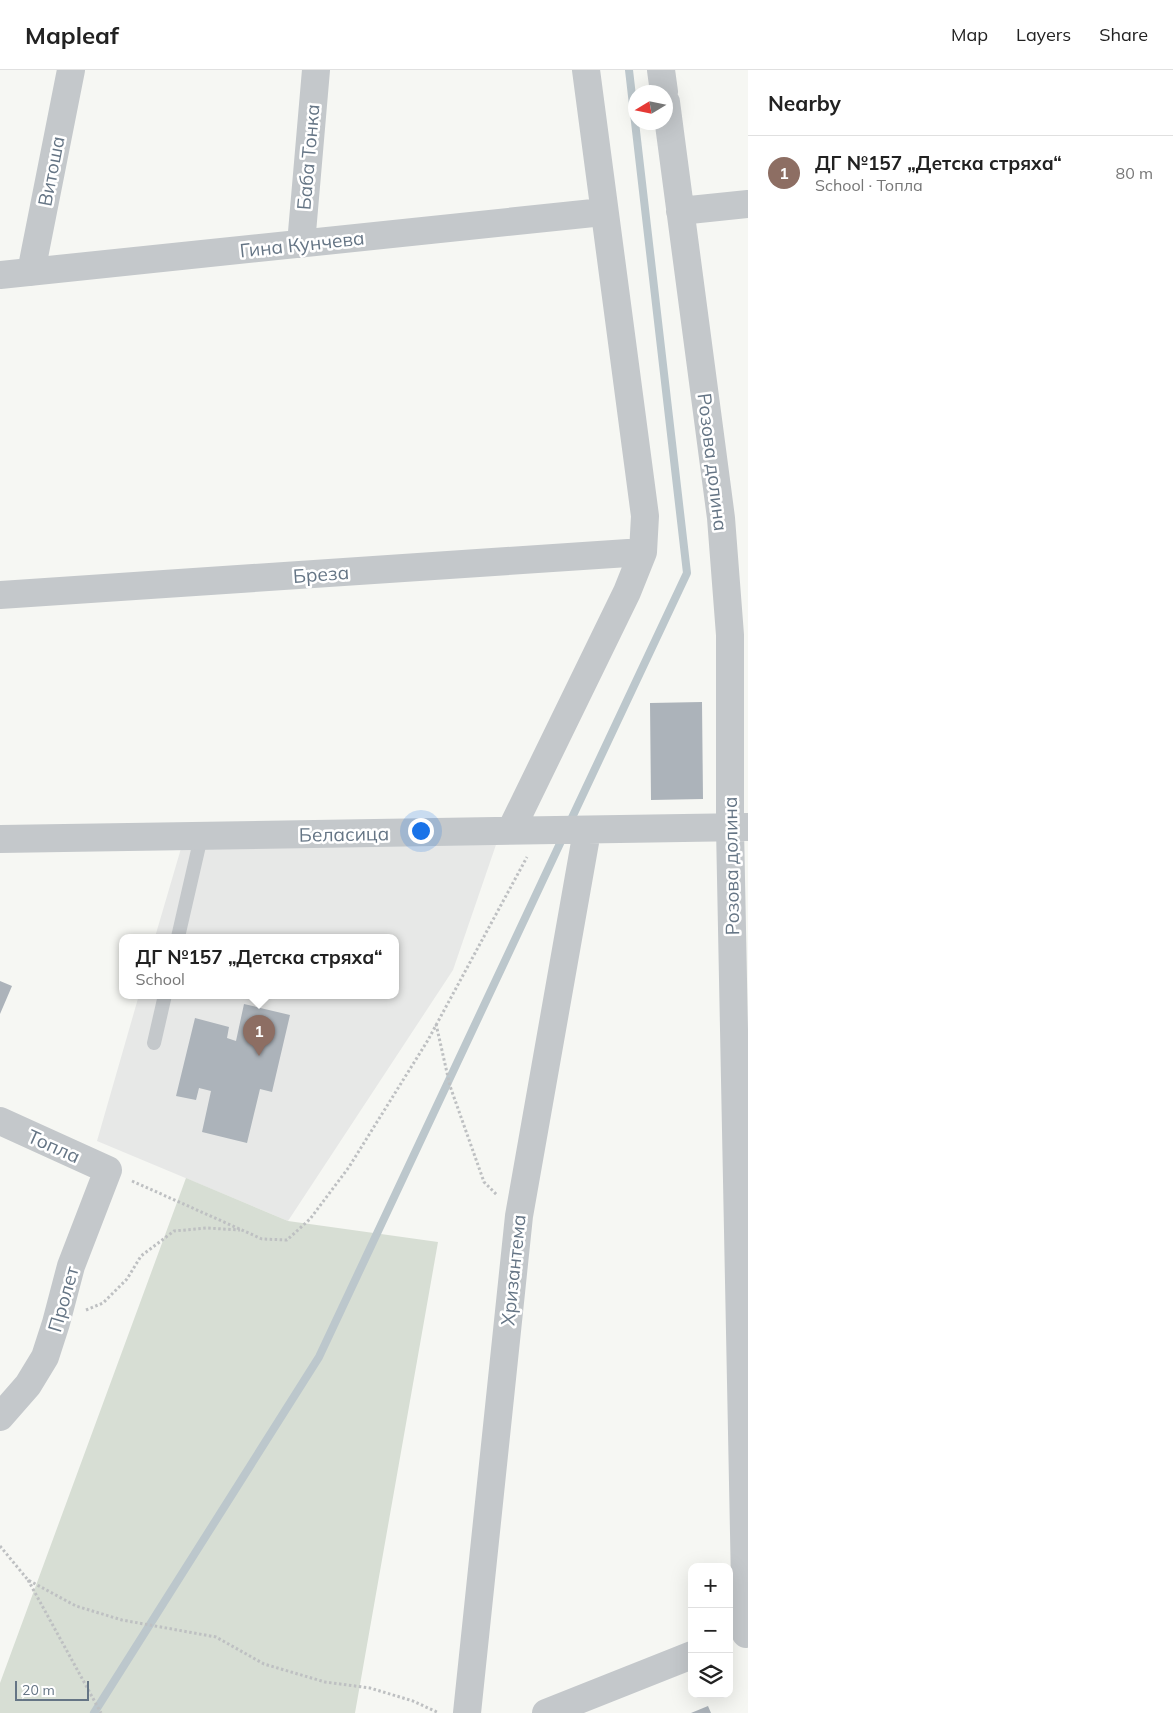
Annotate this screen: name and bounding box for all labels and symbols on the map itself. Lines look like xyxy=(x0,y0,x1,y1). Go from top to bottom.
north arrow xyxy=(628,85,673,130)
street label: Баба Тонка xyxy=(291,103,325,211)
street label: Витоша xyxy=(32,134,70,208)
street label: Гина Кунчева xyxy=(238,226,366,262)
street label: Розова долина xyxy=(693,392,733,532)
street label: Бреза xyxy=(292,560,350,588)
street label: Розова долина xyxy=(718,796,744,936)
your location xyxy=(408,818,434,844)
street label: Беласица xyxy=(299,821,389,847)
pin: 1 xyxy=(243,1015,275,1056)
street label: Топла xyxy=(24,1124,84,1168)
street label: Хризантема xyxy=(495,1213,531,1327)
street label: Пролет xyxy=(42,1263,84,1335)
scale bar xyxy=(15,1678,89,1701)

